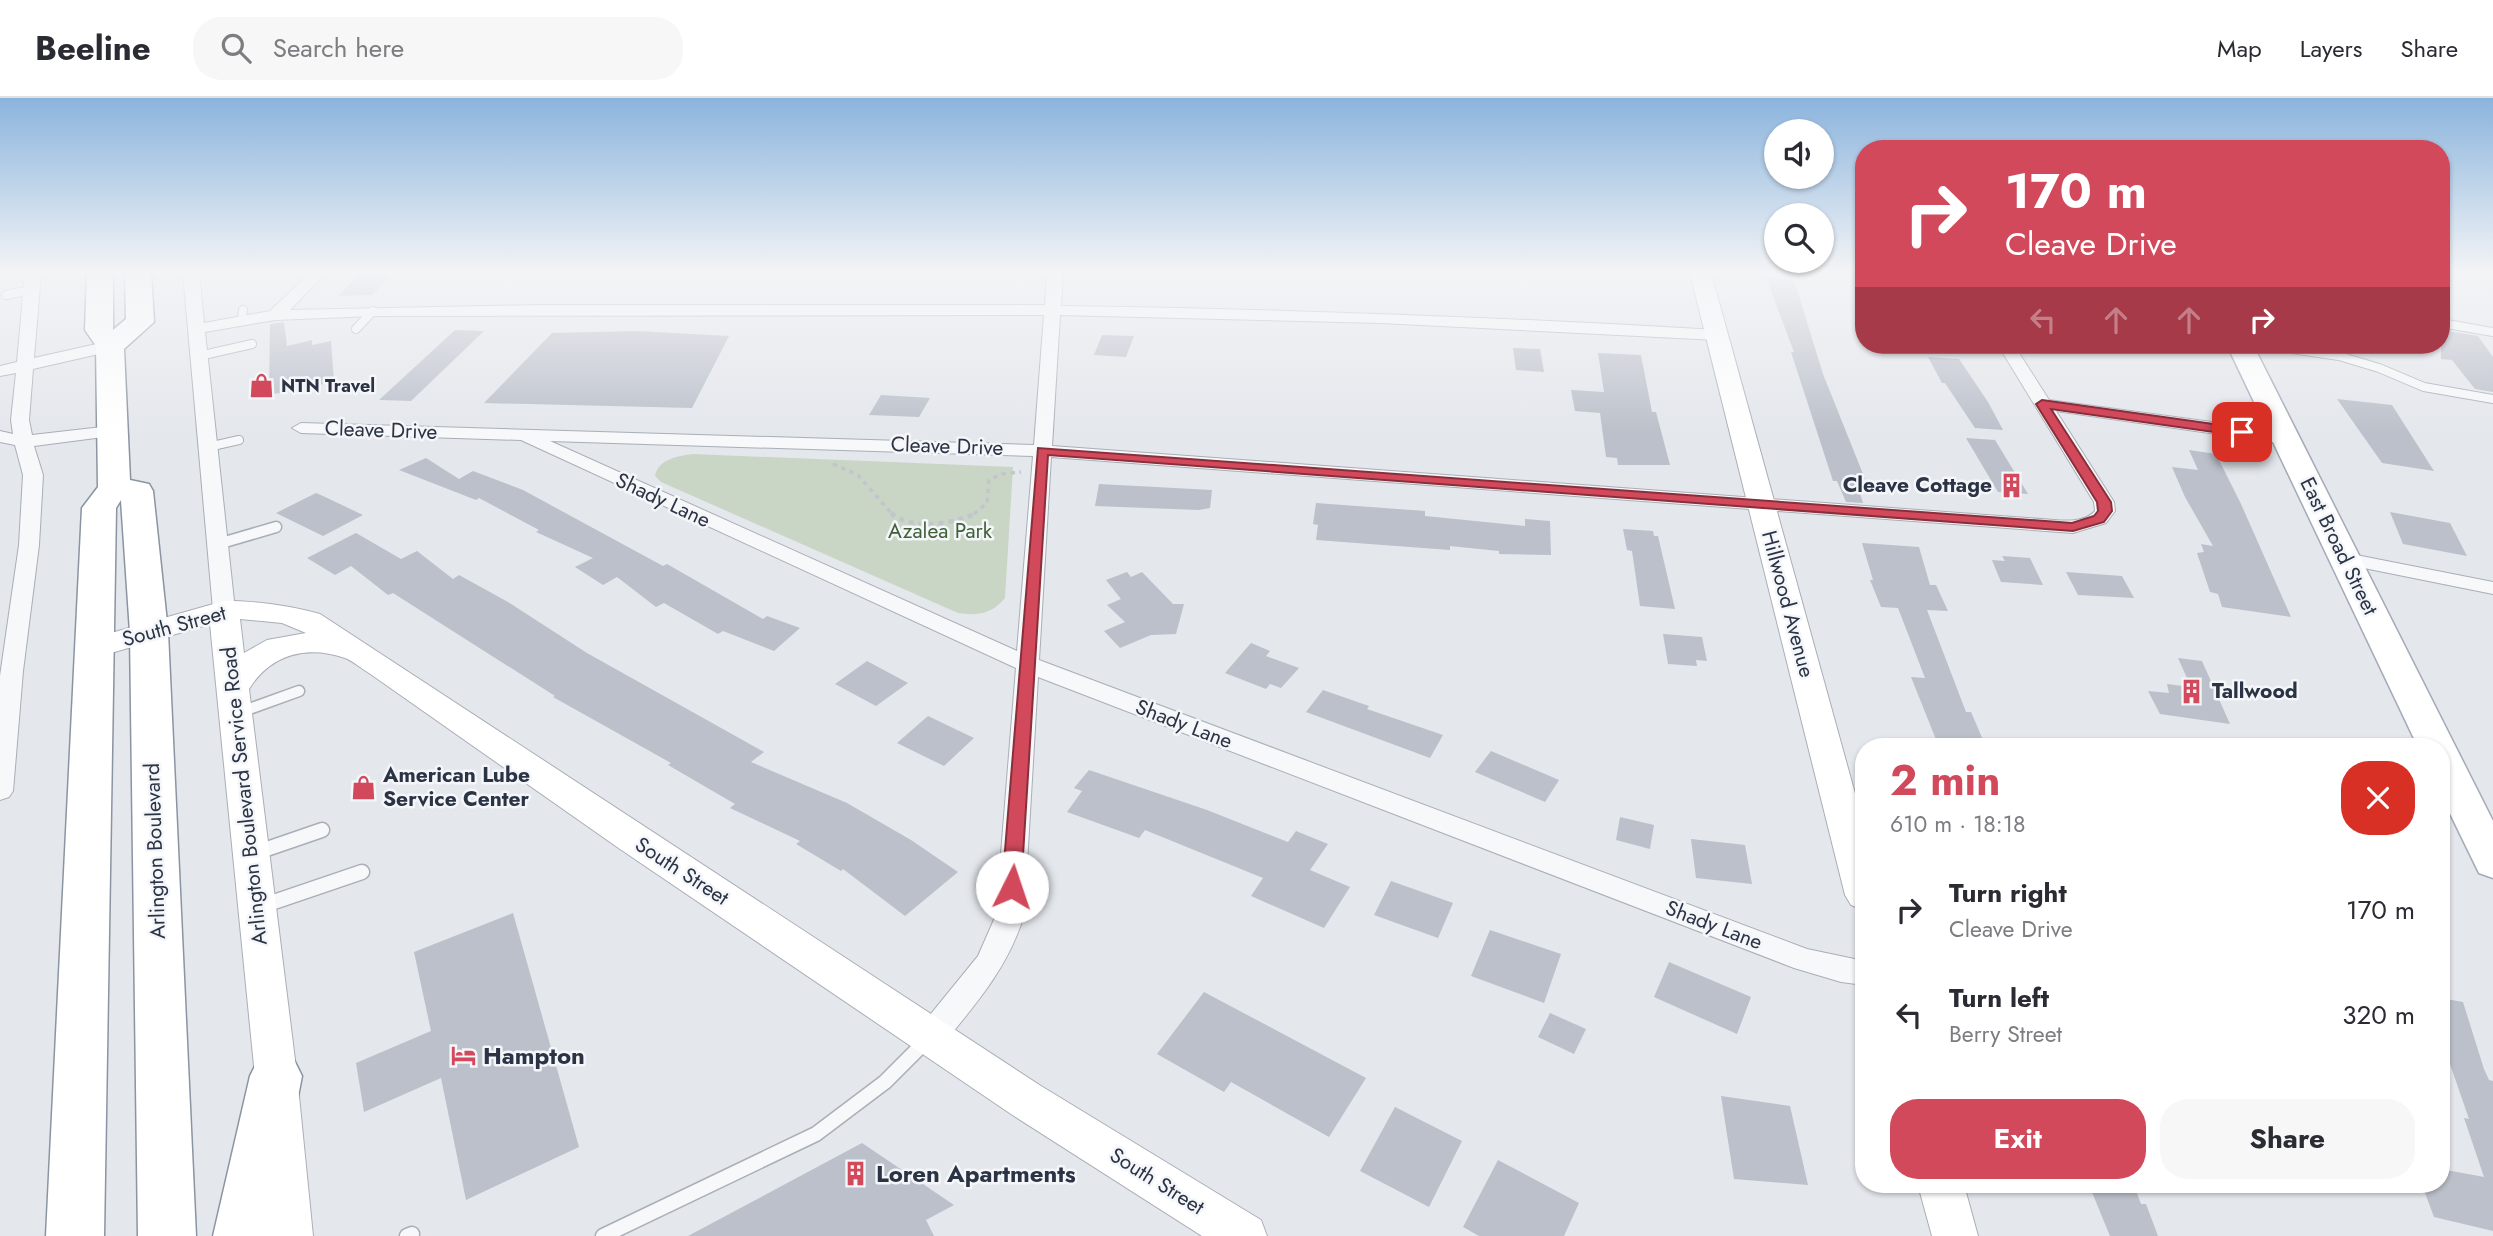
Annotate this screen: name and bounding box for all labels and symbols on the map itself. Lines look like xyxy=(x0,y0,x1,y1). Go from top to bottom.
shop icon: NTN Travel xyxy=(247,372,275,400)
place label: NTN Travel xyxy=(281,373,375,399)
pin xyxy=(2212,402,2272,462)
street label: Cleave Drive xyxy=(324,413,438,447)
street label: Cleave Drive xyxy=(890,429,1004,463)
street label: Shady Lane xyxy=(611,465,716,535)
place label: Cleave Cottage xyxy=(1843,470,1992,500)
building icon: Cleave Cottage xyxy=(1998,471,2026,499)
street label: East Broad Street xyxy=(2293,472,2385,620)
park label: Azalea Park xyxy=(888,516,993,546)
street label: Hillwood Avenue xyxy=(1754,527,1822,681)
street label: South Street xyxy=(119,598,229,654)
street label: Arlington Boulevard Service Road xyxy=(213,645,275,947)
place label: Tallwood xyxy=(2212,676,2298,706)
building icon: Tallwood xyxy=(2178,677,2206,705)
street label: Shady Lane xyxy=(1131,692,1237,756)
place label: American Lube Service Center xyxy=(382,760,530,814)
street label: Arlington Boulevard xyxy=(137,762,173,940)
shop icon: American Lube Service Center xyxy=(349,773,377,801)
street label: South Street xyxy=(629,829,735,913)
position arrow xyxy=(975,850,1049,924)
street label: Shady Lane xyxy=(1661,893,1767,957)
place label: Hampton xyxy=(483,1038,585,1073)
hotel icon: Hampton xyxy=(449,1042,477,1070)
street label: South Street xyxy=(1104,1140,1210,1222)
place label: Loren Apartments xyxy=(876,1156,1076,1191)
building icon: Loren Apartments xyxy=(842,1160,870,1188)

